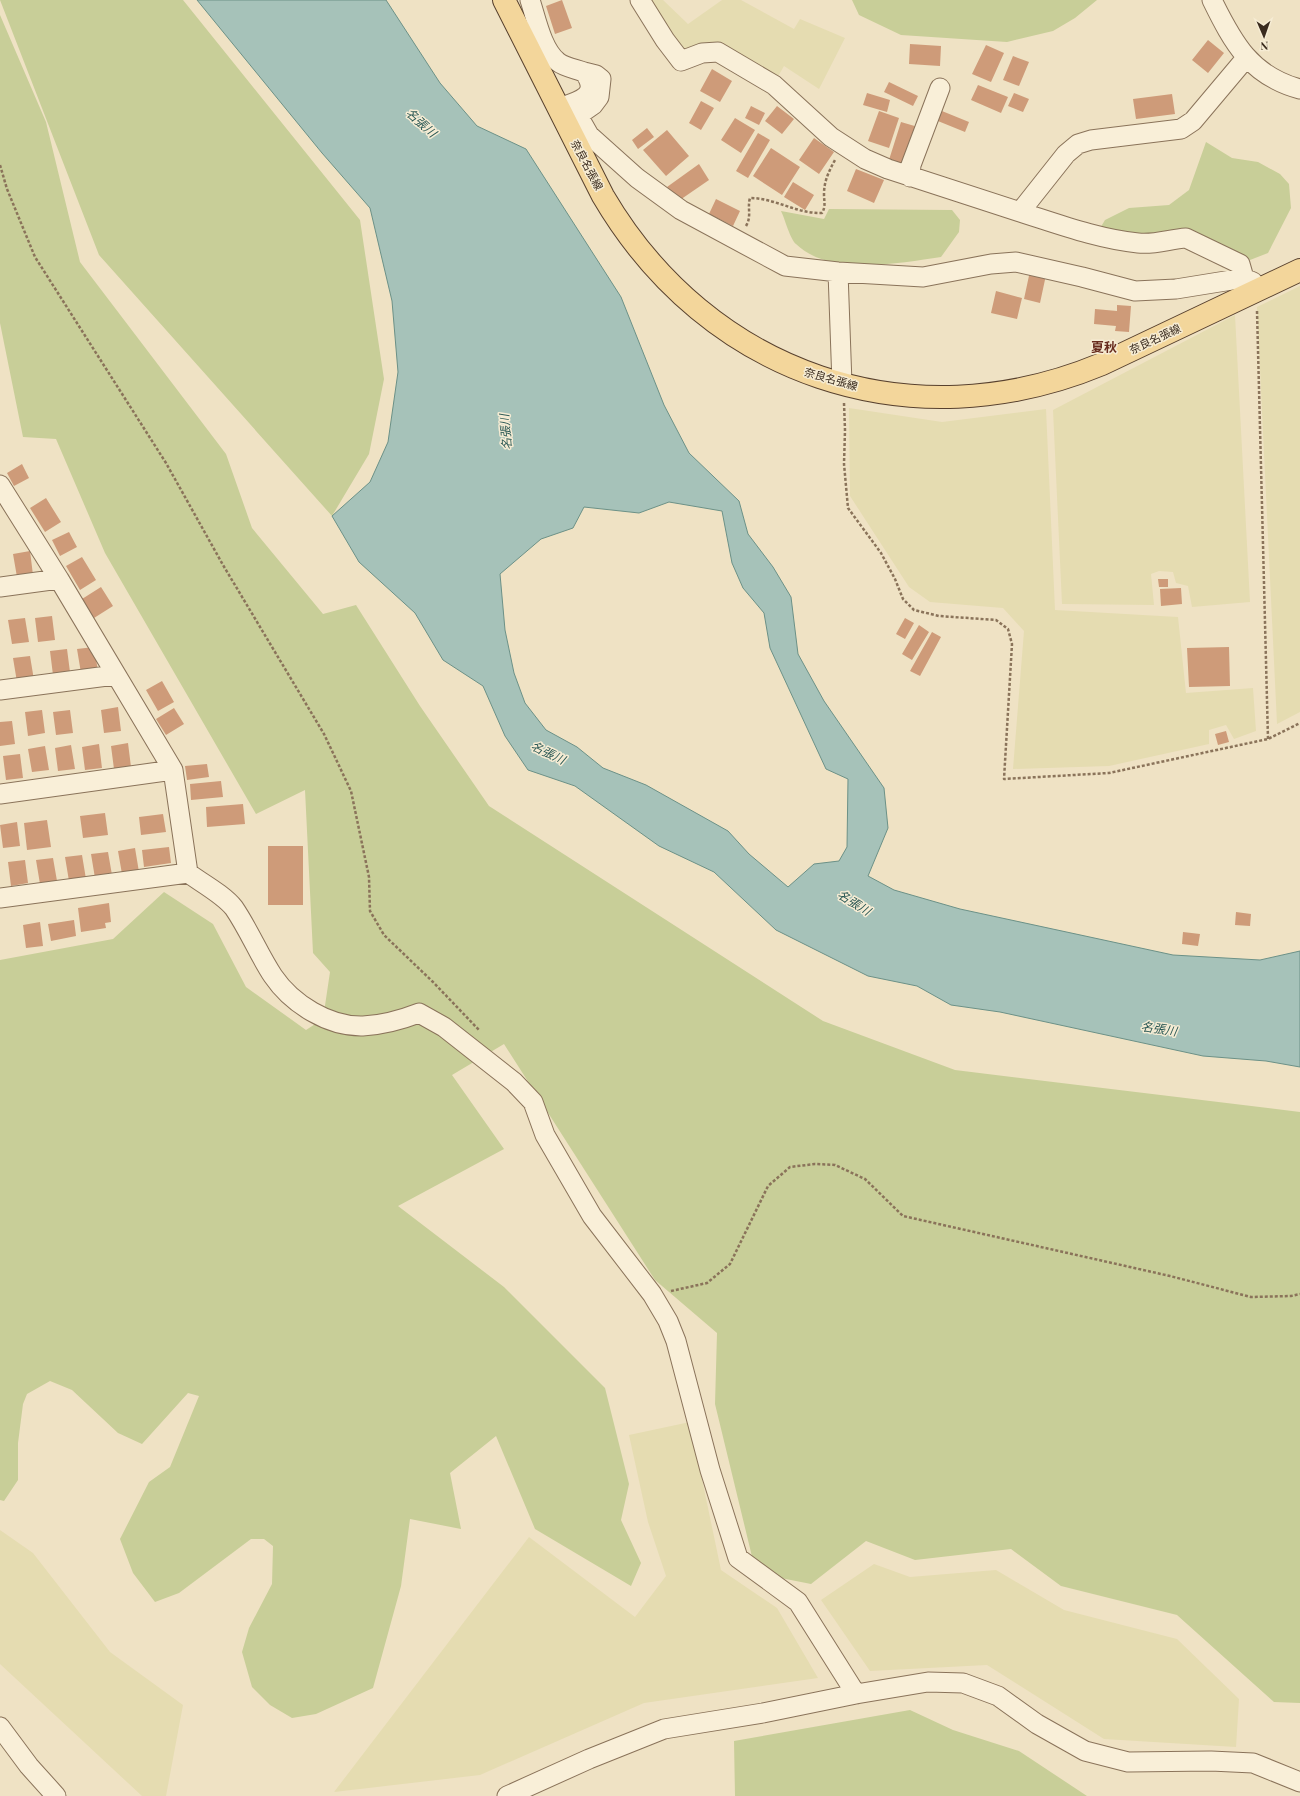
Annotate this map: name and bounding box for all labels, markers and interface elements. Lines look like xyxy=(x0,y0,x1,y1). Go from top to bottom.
north arrow xyxy=(1244,16,1284,56)
text: N xyxy=(1260,39,1269,54)
water label: 名張川 xyxy=(403,104,442,142)
street label: 奈良名張線 xyxy=(568,137,607,193)
street label: 奈良名張線 xyxy=(1127,320,1183,357)
district label: 夏秋 xyxy=(1091,338,1117,355)
street label: 奈良名張線 xyxy=(803,364,860,393)
water label: 名張川 xyxy=(495,411,515,451)
water label: 名張川 xyxy=(529,737,570,768)
water label: 名張川 xyxy=(835,886,876,920)
water label: 名張川 xyxy=(1140,1017,1180,1039)

